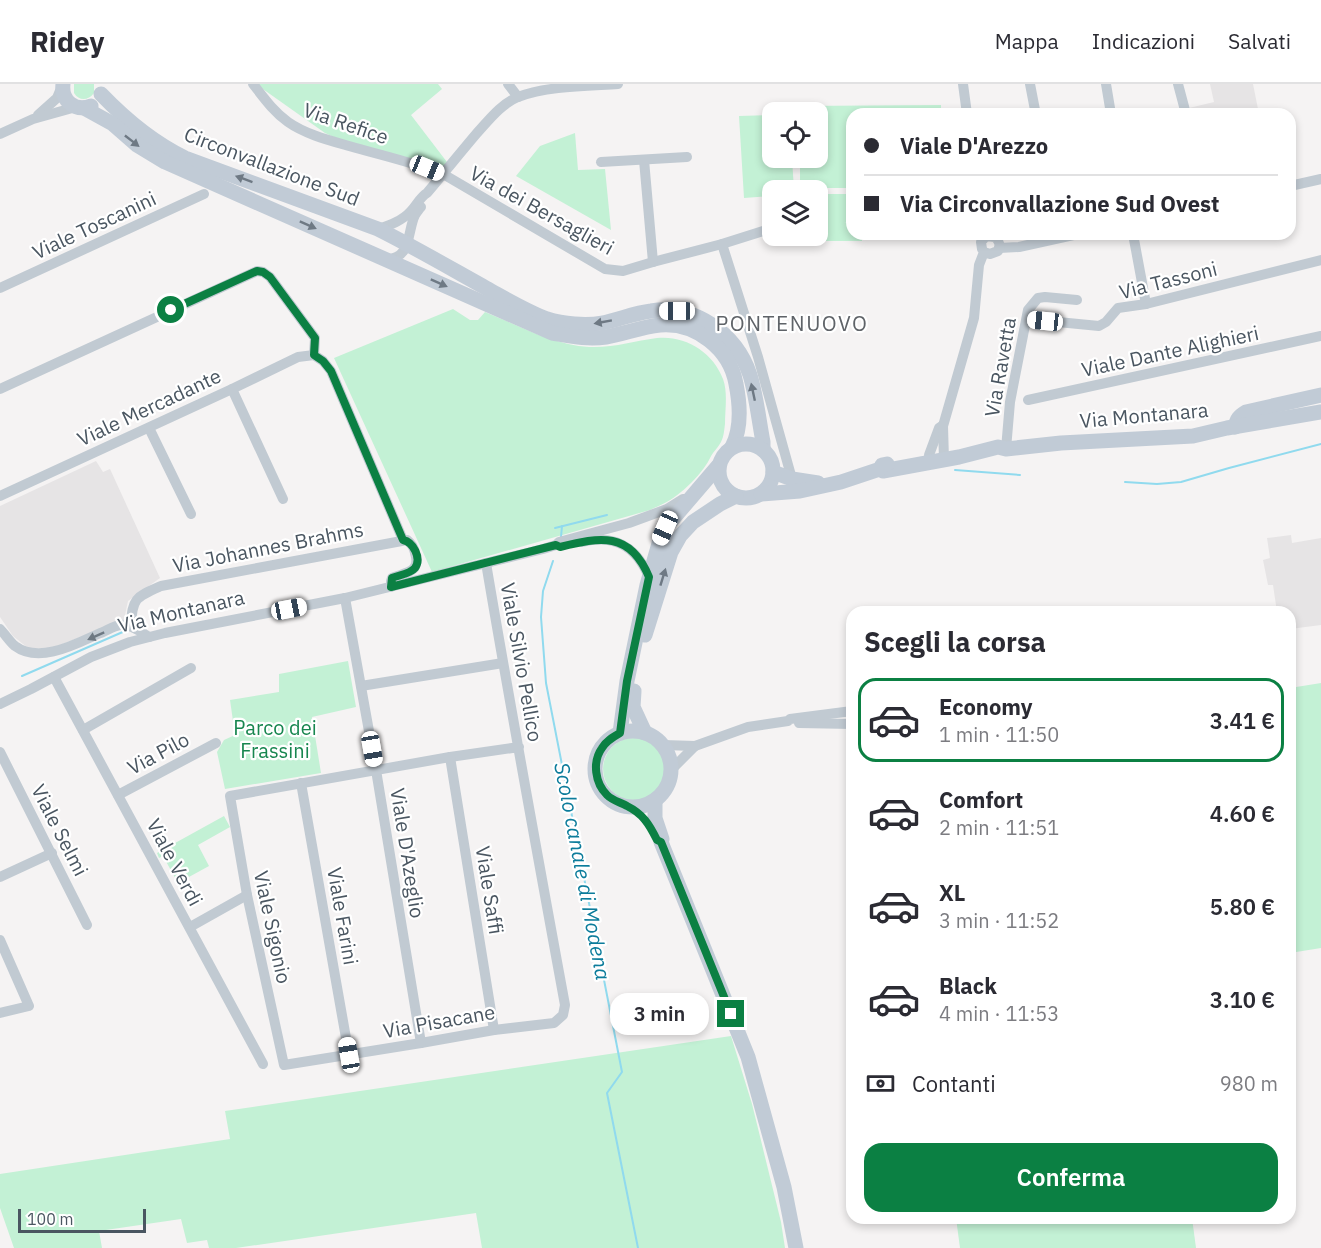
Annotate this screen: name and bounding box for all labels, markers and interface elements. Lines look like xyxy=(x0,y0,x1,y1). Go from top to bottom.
text: Ridey xyxy=(30,23,104,60)
text: Mappa xyxy=(995,27,1059,55)
text: Indicazioni xyxy=(1092,27,1195,55)
text: Salvati xyxy=(1228,27,1291,55)
street label: Via Refice xyxy=(300,96,392,150)
map controls xyxy=(762,102,828,246)
button: locate xyxy=(762,102,828,168)
street label: Circonvallazione Sud xyxy=(180,120,364,212)
text: Viale D'Arezzo xyxy=(900,131,1048,160)
one-way arrow xyxy=(125,134,140,146)
car xyxy=(407,153,447,183)
street label: Via dei Bersaglieri xyxy=(465,159,619,261)
one-way arrow xyxy=(235,174,253,184)
button: layers xyxy=(762,180,828,246)
street label: Viale Toscanini xyxy=(28,185,160,265)
text: Via Circonvallazione Sud Ovest xyxy=(900,189,1219,218)
one-way arrow xyxy=(299,220,316,229)
street label: Via Tassoni xyxy=(1116,255,1220,305)
one-way arrow xyxy=(430,278,447,287)
route start xyxy=(157,296,184,323)
car xyxy=(659,302,695,320)
district label: PONTENUOVO xyxy=(716,309,868,337)
car xyxy=(1026,310,1064,332)
street label: Via Ravetta xyxy=(978,315,1022,419)
one-way arrow xyxy=(593,318,612,327)
street label: Viale Dante Alighieri xyxy=(1079,319,1261,383)
street label: Viale Mercadante xyxy=(73,362,225,452)
one-way arrow xyxy=(748,383,757,402)
street label: Via Montanara xyxy=(1079,396,1210,434)
car xyxy=(649,508,681,548)
street label: Via Johannes Brahms xyxy=(170,515,366,579)
one-way arrow xyxy=(659,568,668,586)
street label: Viale Silvio Pellico xyxy=(495,580,549,744)
street label: Via Montanara xyxy=(115,583,247,639)
car xyxy=(270,597,308,621)
text: Scegli la corsa xyxy=(864,624,1046,659)
one-way arrow xyxy=(87,631,104,640)
text: Economy xyxy=(939,692,1033,721)
icon: car xyxy=(867,693,921,747)
text: 3.41 € xyxy=(1210,706,1275,735)
park label: Parco dei Frassini xyxy=(233,714,317,764)
text: 1 min · 11:50 xyxy=(939,721,1059,748)
street label: Via Pilo xyxy=(122,726,194,780)
car xyxy=(360,730,384,768)
water label: Scolo canale di Modena xyxy=(548,760,618,982)
street label: Viale Selmi xyxy=(25,780,95,880)
text: Comfort xyxy=(939,785,1023,814)
street label: Viale D'Azeglio xyxy=(384,786,432,920)
icon: car xyxy=(867,786,921,840)
text: 4.60 € xyxy=(1210,799,1275,828)
street label: Viale Verdi xyxy=(141,814,209,910)
text: 2 min · 11:51 xyxy=(939,814,1059,841)
street label: Viale Saffi xyxy=(470,844,510,936)
street label: Viale Farini xyxy=(321,865,365,967)
street label: Viale Sigonio xyxy=(248,868,298,986)
text: XL xyxy=(939,878,965,907)
icon: car xyxy=(867,879,921,933)
text: 5.80 € xyxy=(1210,892,1275,921)
text: 3 min · 11:52 xyxy=(939,907,1059,934)
text: Black xyxy=(939,971,997,1000)
icon: car xyxy=(867,972,921,1026)
text: 3.10 € xyxy=(1210,985,1275,1014)
callout: 3 min xyxy=(611,993,710,1035)
street label: Via Pisacane xyxy=(381,998,497,1044)
text: 3 min xyxy=(634,1000,685,1027)
route end xyxy=(717,1000,744,1027)
text: 4 min · 11:53 xyxy=(939,1000,1059,1027)
car xyxy=(337,1036,361,1074)
icon: cash xyxy=(864,1067,897,1100)
text: Contanti xyxy=(912,1069,996,1098)
text: 980 m xyxy=(1220,1070,1278,1097)
button: Conferma xyxy=(864,1143,1278,1212)
scale bar xyxy=(18,1206,146,1234)
text: 100 m xyxy=(27,1209,74,1229)

